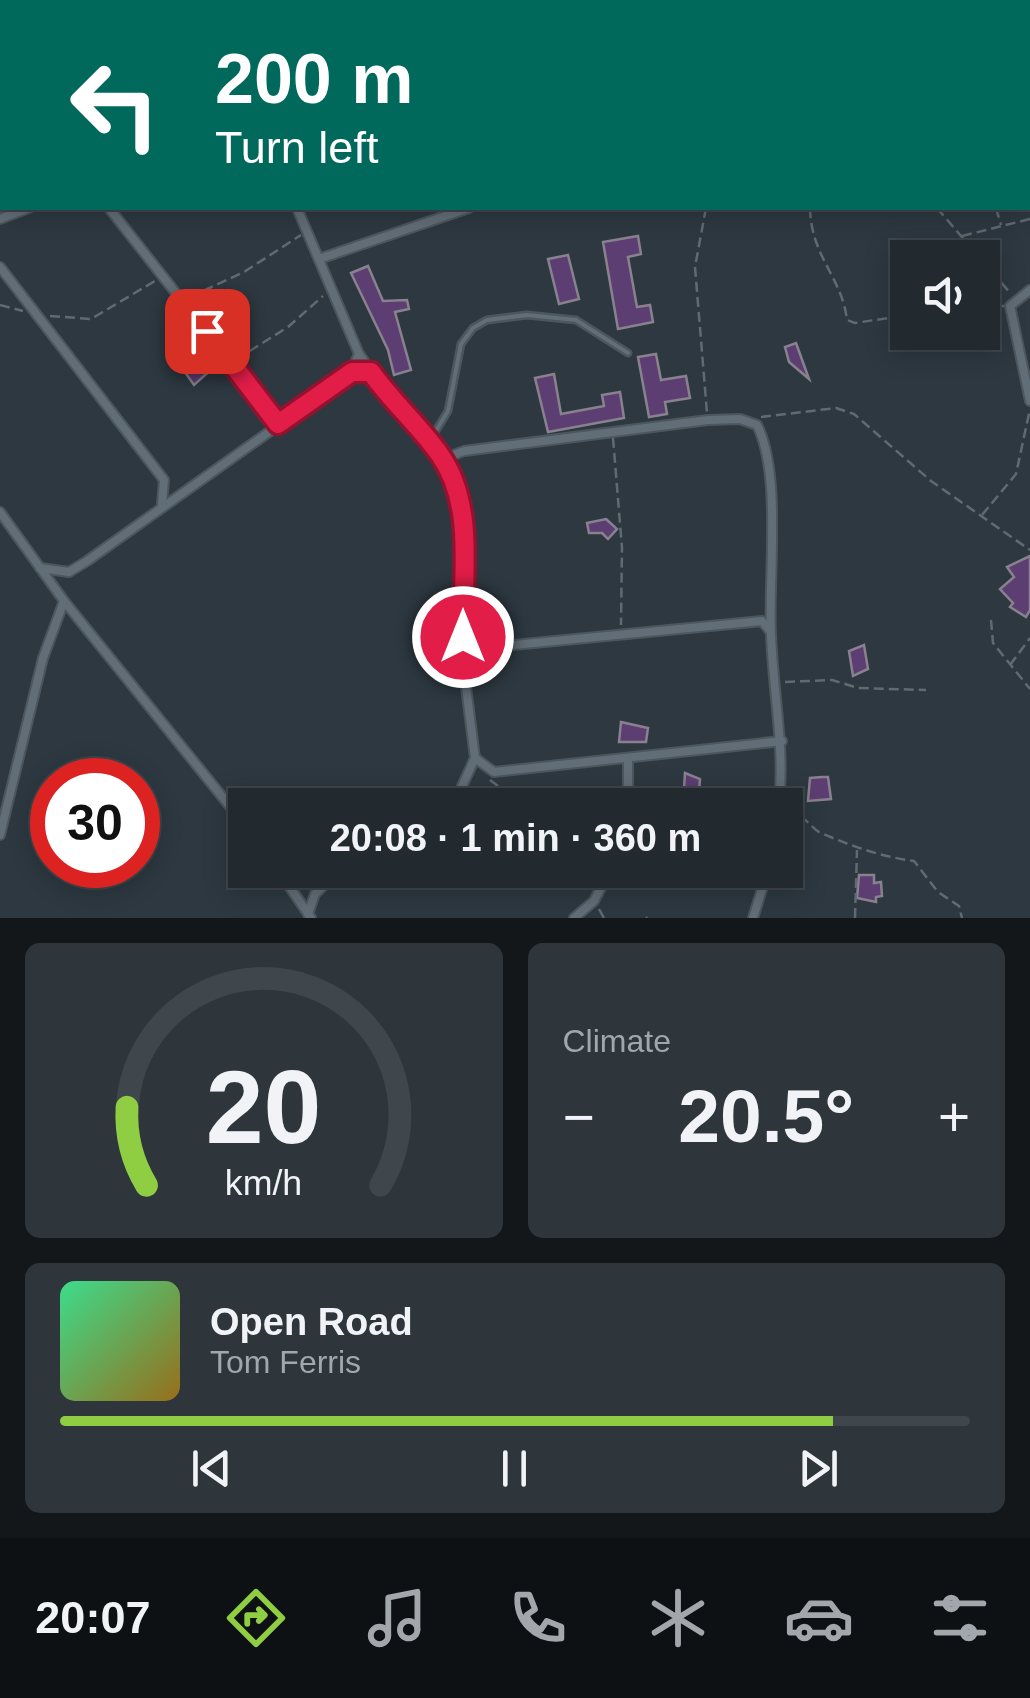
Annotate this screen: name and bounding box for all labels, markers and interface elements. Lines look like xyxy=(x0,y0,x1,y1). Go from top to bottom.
icon: left xyxy=(50,40,180,170)
text: 200 m xyxy=(215,40,413,118)
text: Turn left xyxy=(215,122,378,173)
map controls xyxy=(890,240,1000,350)
button: sound xyxy=(890,240,1000,350)
pin xyxy=(165,289,250,374)
icon: arrive xyxy=(180,304,235,359)
position arrow xyxy=(411,585,515,689)
speed limit sign: 30 xyxy=(30,758,160,888)
text: 20:08 · 1 min · 360 m xyxy=(330,817,701,859)
text: Climate xyxy=(563,1023,671,1059)
text: 20 xyxy=(206,1049,322,1165)
text: 20.5° xyxy=(678,1074,854,1158)
text: − xyxy=(563,1086,595,1148)
text: + xyxy=(938,1086,970,1148)
text: km/h xyxy=(225,1163,302,1203)
text: Open Road xyxy=(210,1301,413,1343)
text: Tom Ferris xyxy=(210,1344,361,1380)
icon: previous xyxy=(184,1441,239,1496)
icon: pause xyxy=(487,1441,542,1496)
icon: next xyxy=(791,1441,846,1496)
icon: directions xyxy=(221,1583,291,1653)
icon: music xyxy=(362,1583,432,1653)
icon: phone xyxy=(503,1583,573,1653)
icon: climate xyxy=(643,1583,713,1653)
icon: car xyxy=(784,1583,854,1653)
icon: filters xyxy=(925,1583,995,1653)
text: 20:07 xyxy=(35,1592,150,1643)

